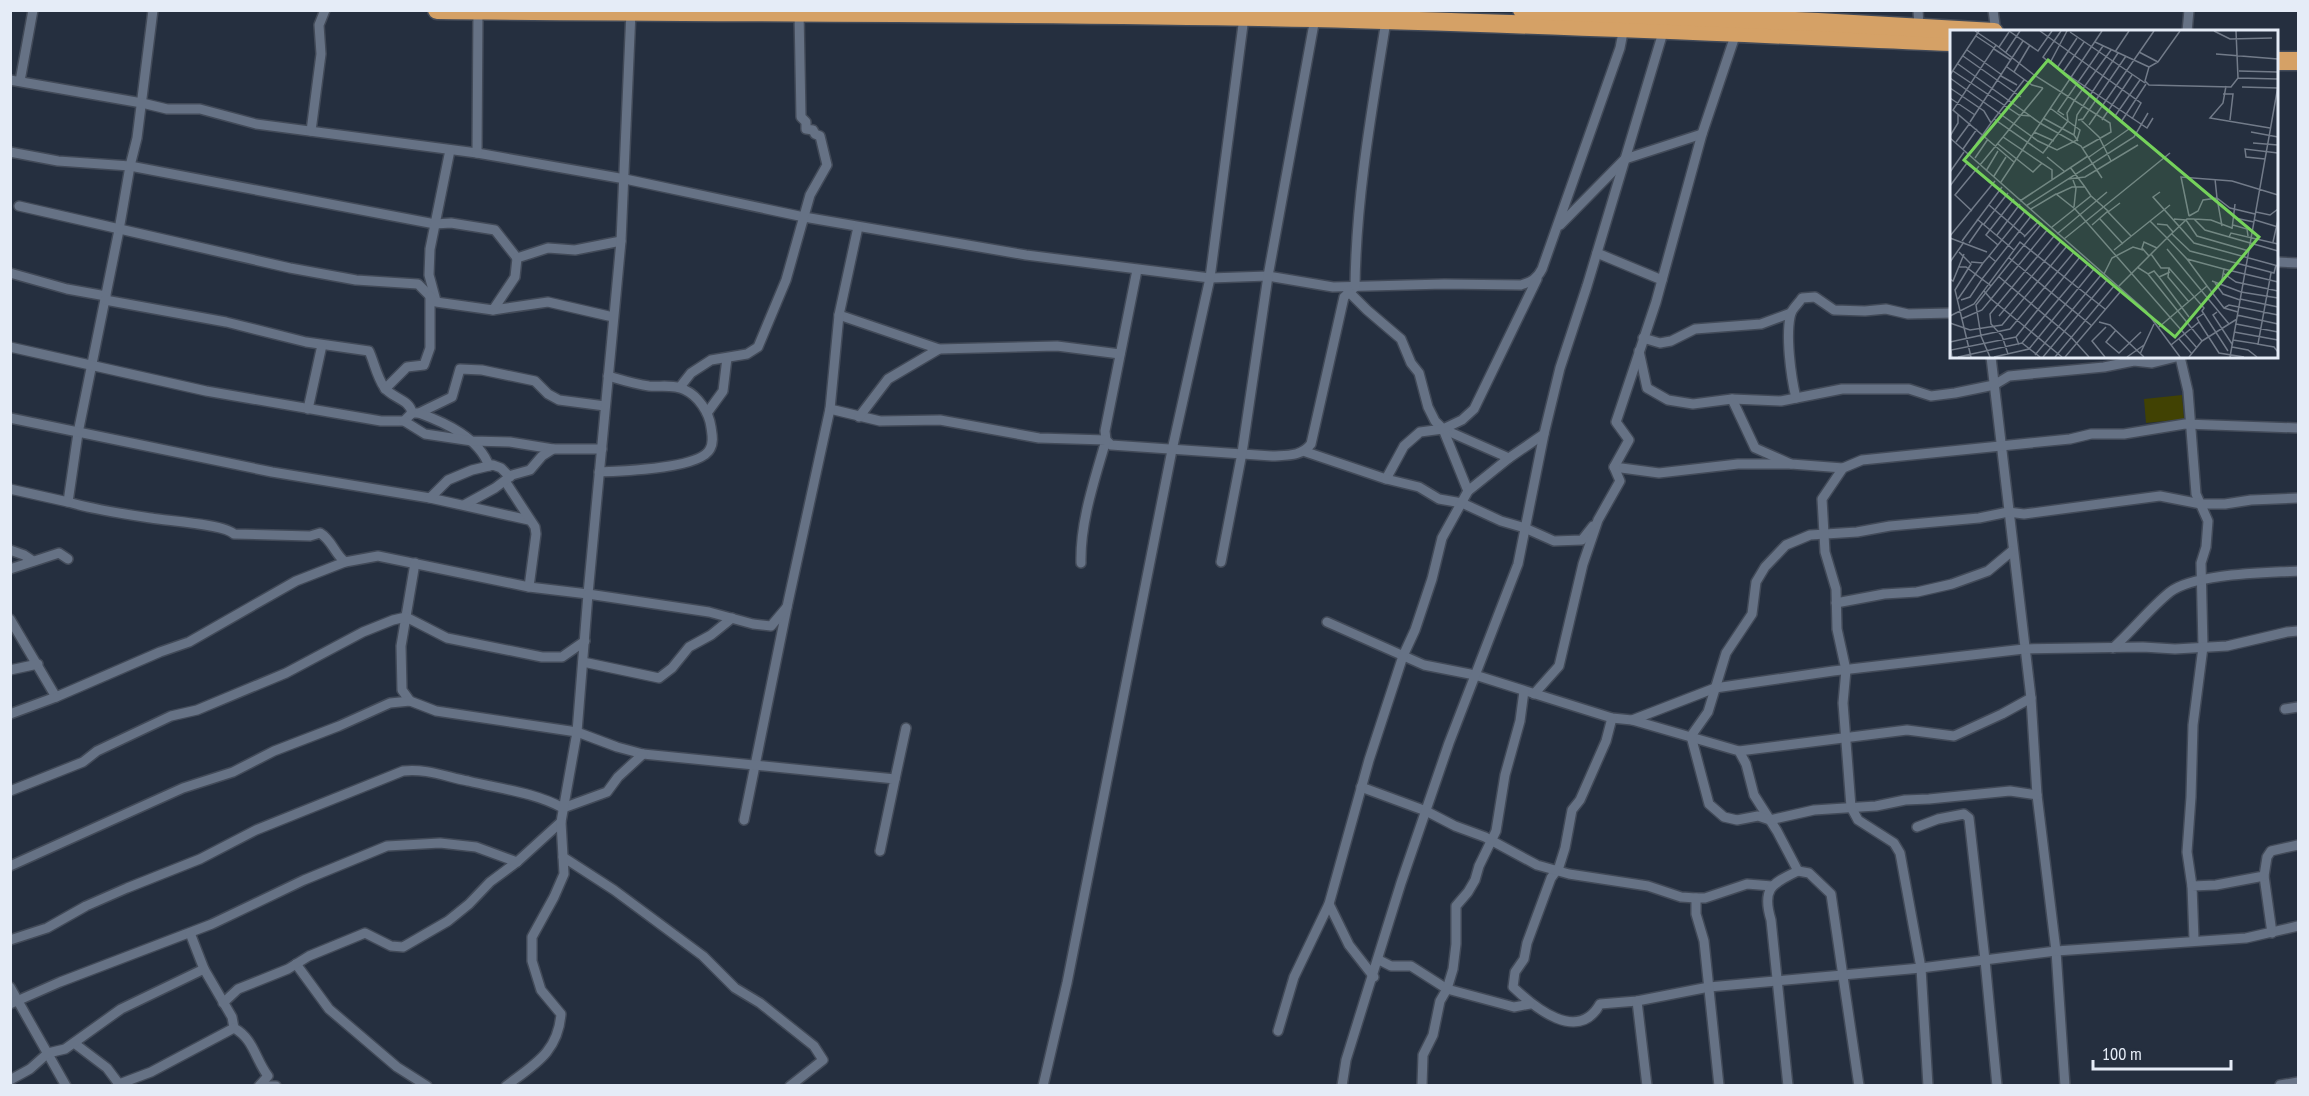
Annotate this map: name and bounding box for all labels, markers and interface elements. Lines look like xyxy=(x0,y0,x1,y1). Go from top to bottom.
inset map xyxy=(1950,30,2279,358)
scale bar xyxy=(2093,1033,2231,1071)
text: 100 m xyxy=(2102,1042,2142,1065)

